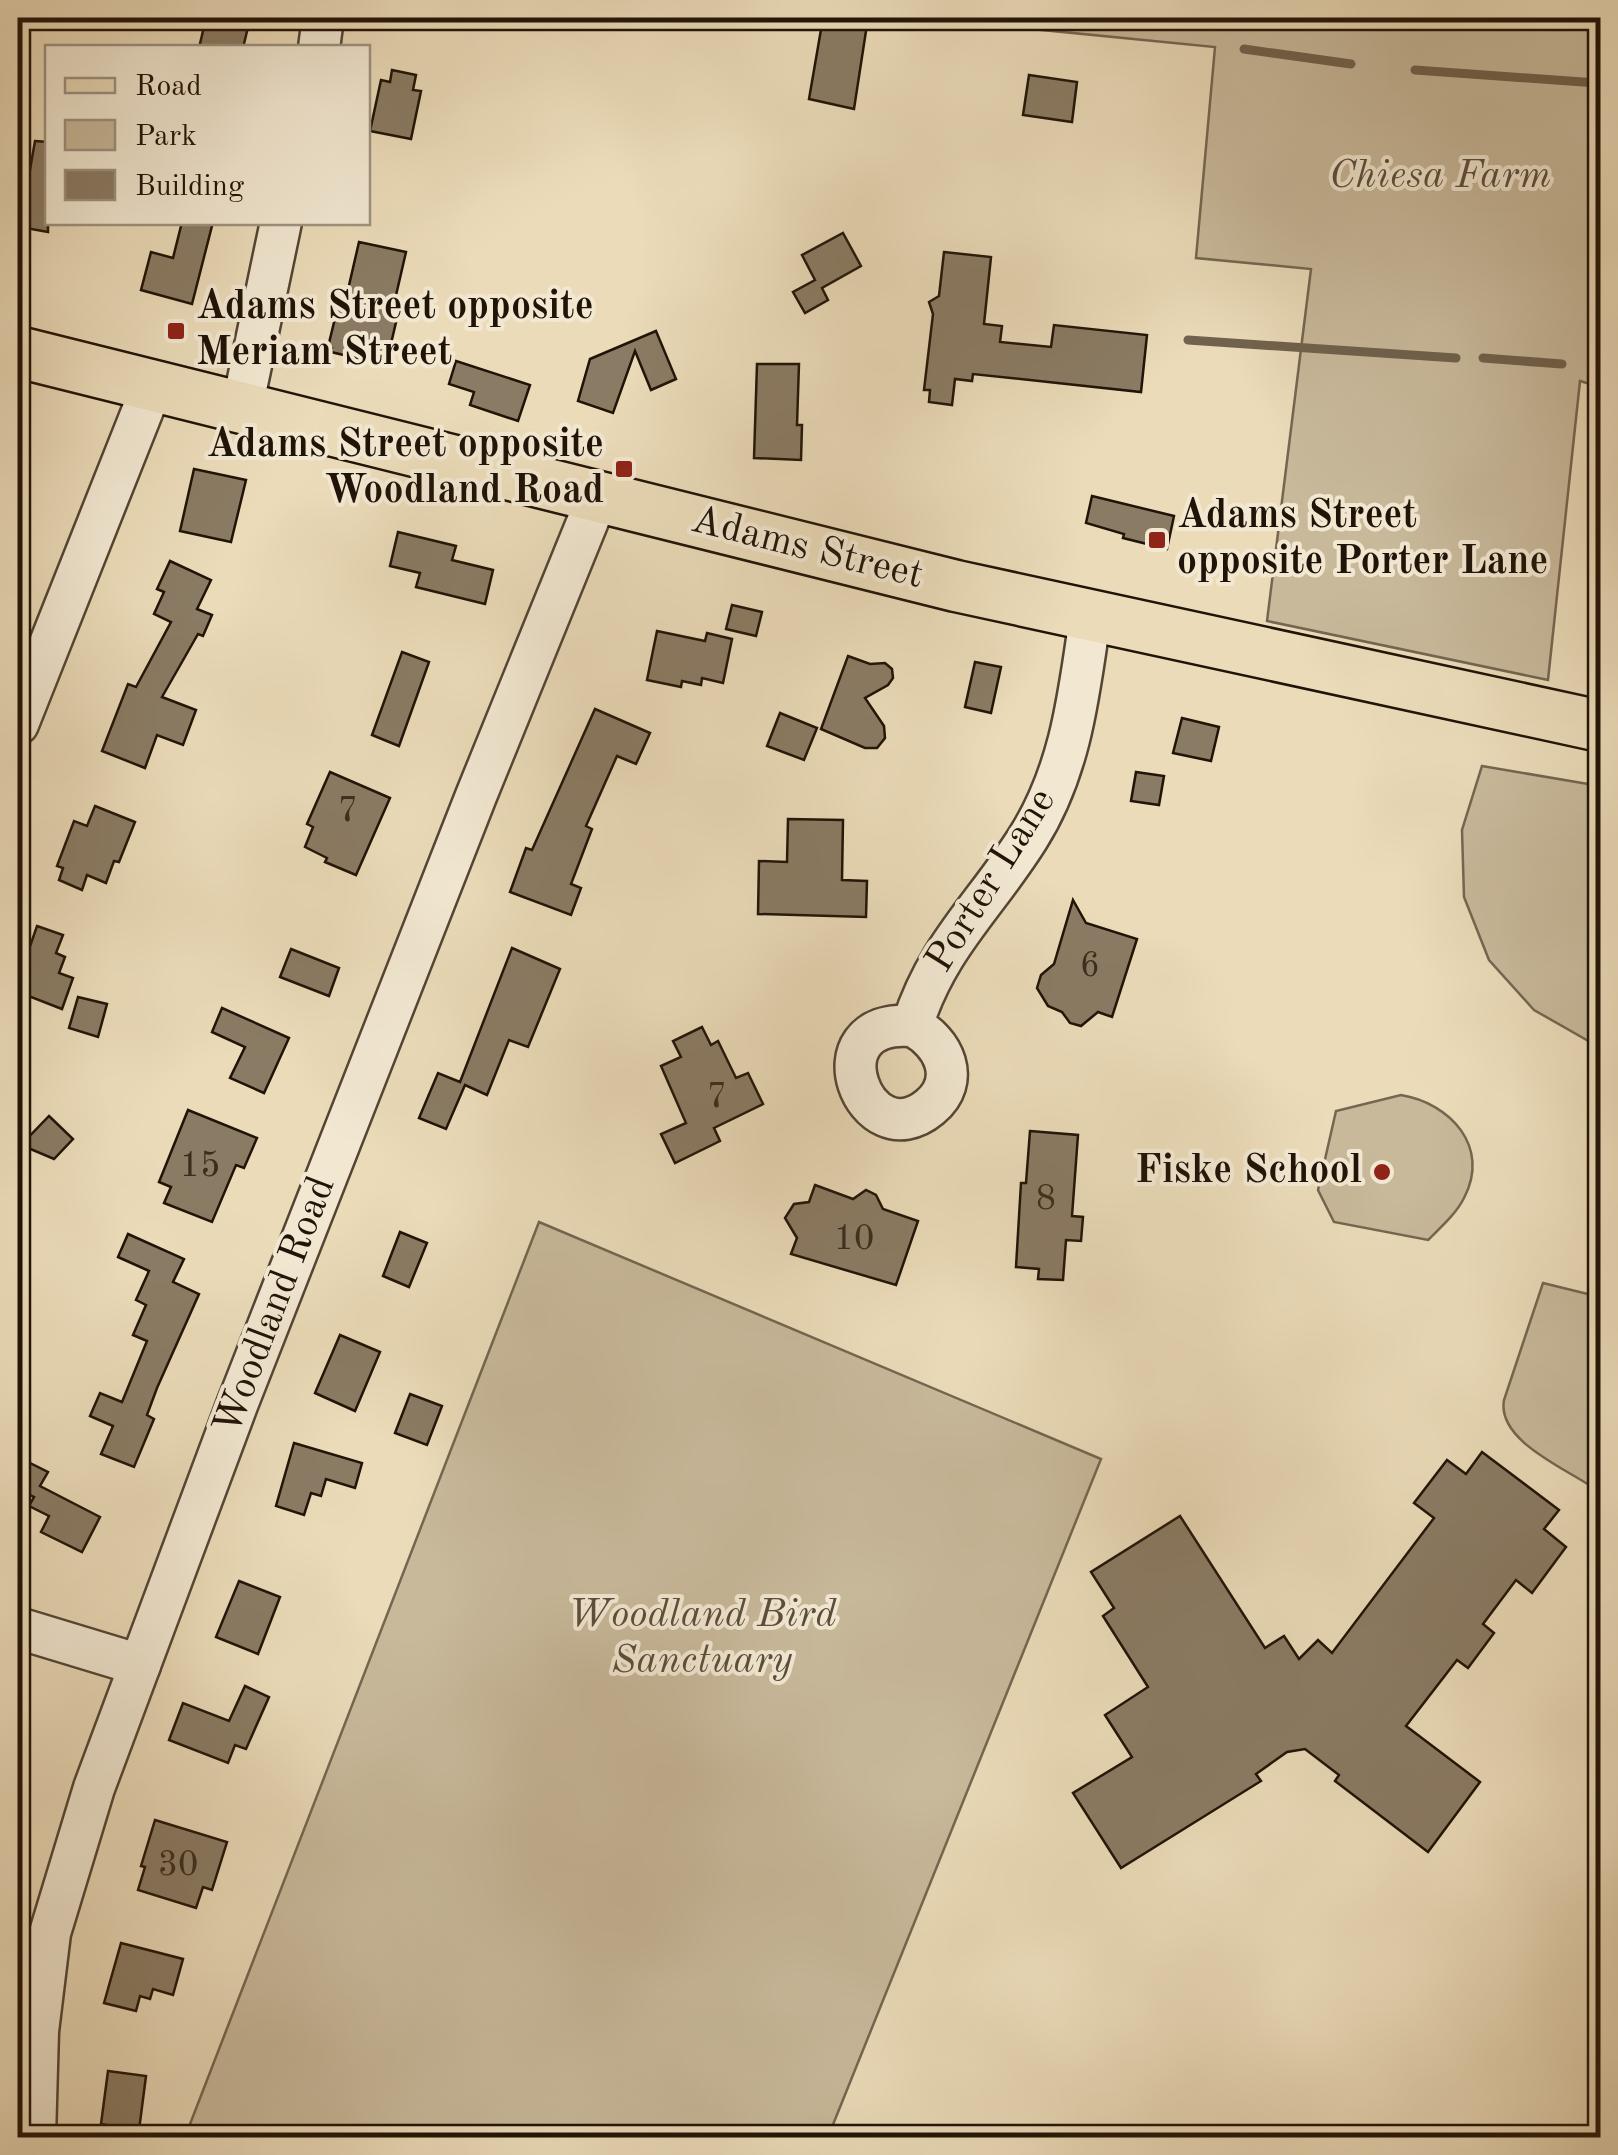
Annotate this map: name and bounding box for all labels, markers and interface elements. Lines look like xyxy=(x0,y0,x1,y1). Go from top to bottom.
legend xyxy=(45,45,370,225)
text: Road xyxy=(135,72,202,102)
text: Park xyxy=(135,122,197,152)
park label: Chiesa Farm xyxy=(1329,157,1551,197)
text: Building xyxy=(135,172,244,202)
place label: Adams Street opposite Meriam Street xyxy=(196,288,594,374)
marker: Adams Street opposite Meriam Street xyxy=(165,320,187,342)
place label: Adams Street opposite Woodland Road xyxy=(206,426,604,512)
marker: Adams Street opposite Woodland Road xyxy=(613,458,635,480)
place label: Adams Street opposite Porter Lane xyxy=(1177,497,1548,583)
street label: Adams Street xyxy=(687,501,927,597)
marker: Adams Street opposite Porter Lane xyxy=(1146,529,1168,551)
street label: Porter Lane xyxy=(920,782,1064,980)
house number: 7 xyxy=(338,794,358,829)
house number: 6 xyxy=(1080,949,1100,984)
house number: 7 xyxy=(707,1080,727,1115)
house number: 15 xyxy=(180,1149,220,1184)
place label: Fiske School xyxy=(1135,1152,1362,1192)
marker: Fiske School xyxy=(1371,1161,1393,1183)
street label: Woodland Road xyxy=(208,1171,344,1441)
house number: 8 xyxy=(1036,1182,1056,1217)
house number: 10 xyxy=(834,1222,874,1257)
park label: Woodland Bird Sanctuary xyxy=(568,1596,837,1682)
house number: 30 xyxy=(158,1848,198,1883)

